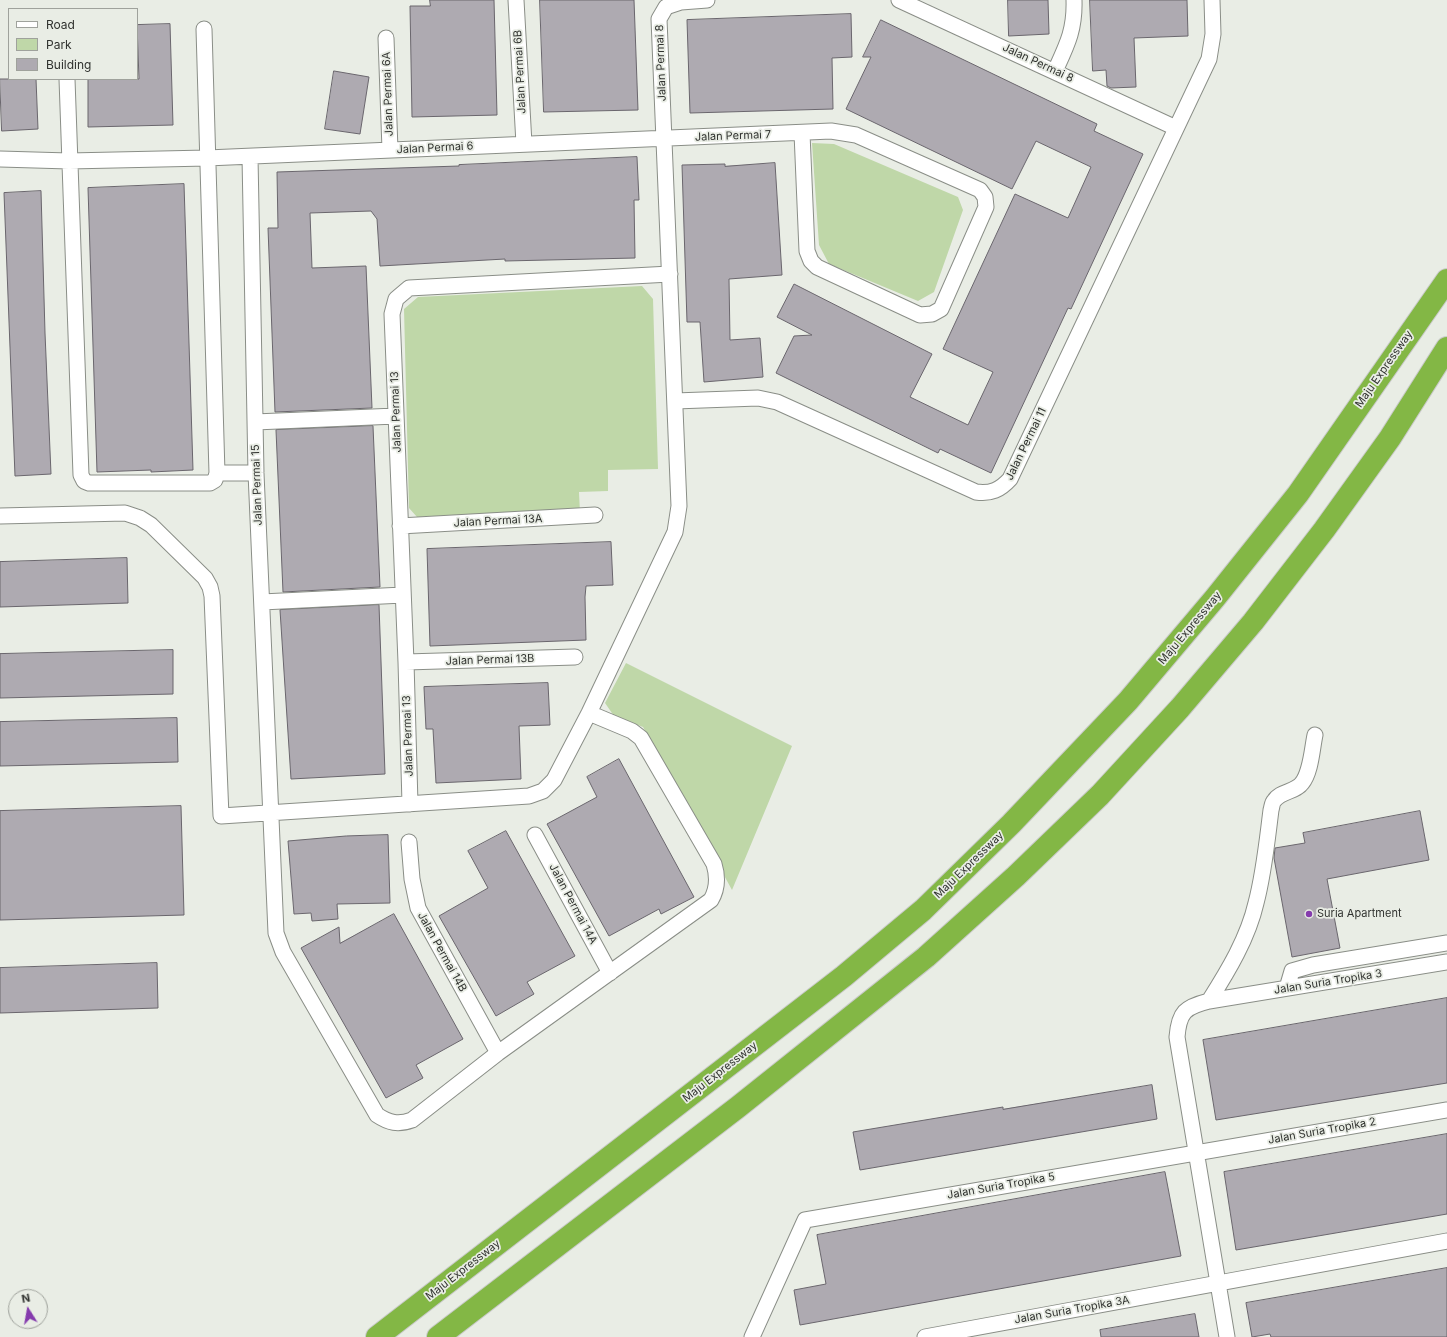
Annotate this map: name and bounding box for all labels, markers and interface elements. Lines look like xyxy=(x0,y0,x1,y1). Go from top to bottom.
legend xyxy=(8,8,138,80)
text: Road xyxy=(46,17,75,32)
street label: Jalan Permai 8 xyxy=(653,24,669,102)
street label: Jalan Permai 6B xyxy=(511,30,529,114)
text: Park xyxy=(46,37,72,52)
street label: Jalan Permai 8 xyxy=(1000,41,1076,85)
street label: Jalan Permai 6A xyxy=(380,52,396,136)
text: Building xyxy=(46,57,91,72)
street label: Jalan Permai 7 xyxy=(695,128,771,144)
street label: Jalan Permai 6 xyxy=(396,139,474,157)
street label: Maju Expressway xyxy=(1353,328,1415,410)
street label: Jalan Permai 13 xyxy=(388,371,404,453)
street label: Jalan Permai 11 xyxy=(1003,406,1049,482)
street label: Jalan Permai 15 xyxy=(249,444,265,526)
street label: Jalan Permai 13A xyxy=(453,512,543,530)
street label: Maju Expressway xyxy=(1156,589,1224,667)
street label: Jalan Permai 13B xyxy=(445,652,535,668)
street label: Jalan Permai 13 xyxy=(400,695,416,777)
street label: Maju Expressway xyxy=(932,829,1006,901)
street label: Jalan Permai 14A xyxy=(546,861,600,947)
place label: Suria Apartment xyxy=(1317,907,1401,921)
marker: Suria Apartment xyxy=(1304,909,1314,919)
street label: Jalan Permai 14B xyxy=(415,910,469,994)
street label: Jalan Suria Tropika 3 xyxy=(1273,967,1383,997)
street label: Maju Expressway xyxy=(680,1039,760,1105)
street label: Jalan Suria Tropika 2 xyxy=(1267,1115,1377,1147)
street label: Jalan Suria Tropika 5 xyxy=(946,1170,1056,1202)
street label: Maju Expressway xyxy=(423,1237,503,1303)
north arrow xyxy=(8,1289,48,1329)
text: N xyxy=(20,1291,31,1306)
street label: Jalan Suria Tropika 3A xyxy=(1013,1293,1131,1327)

